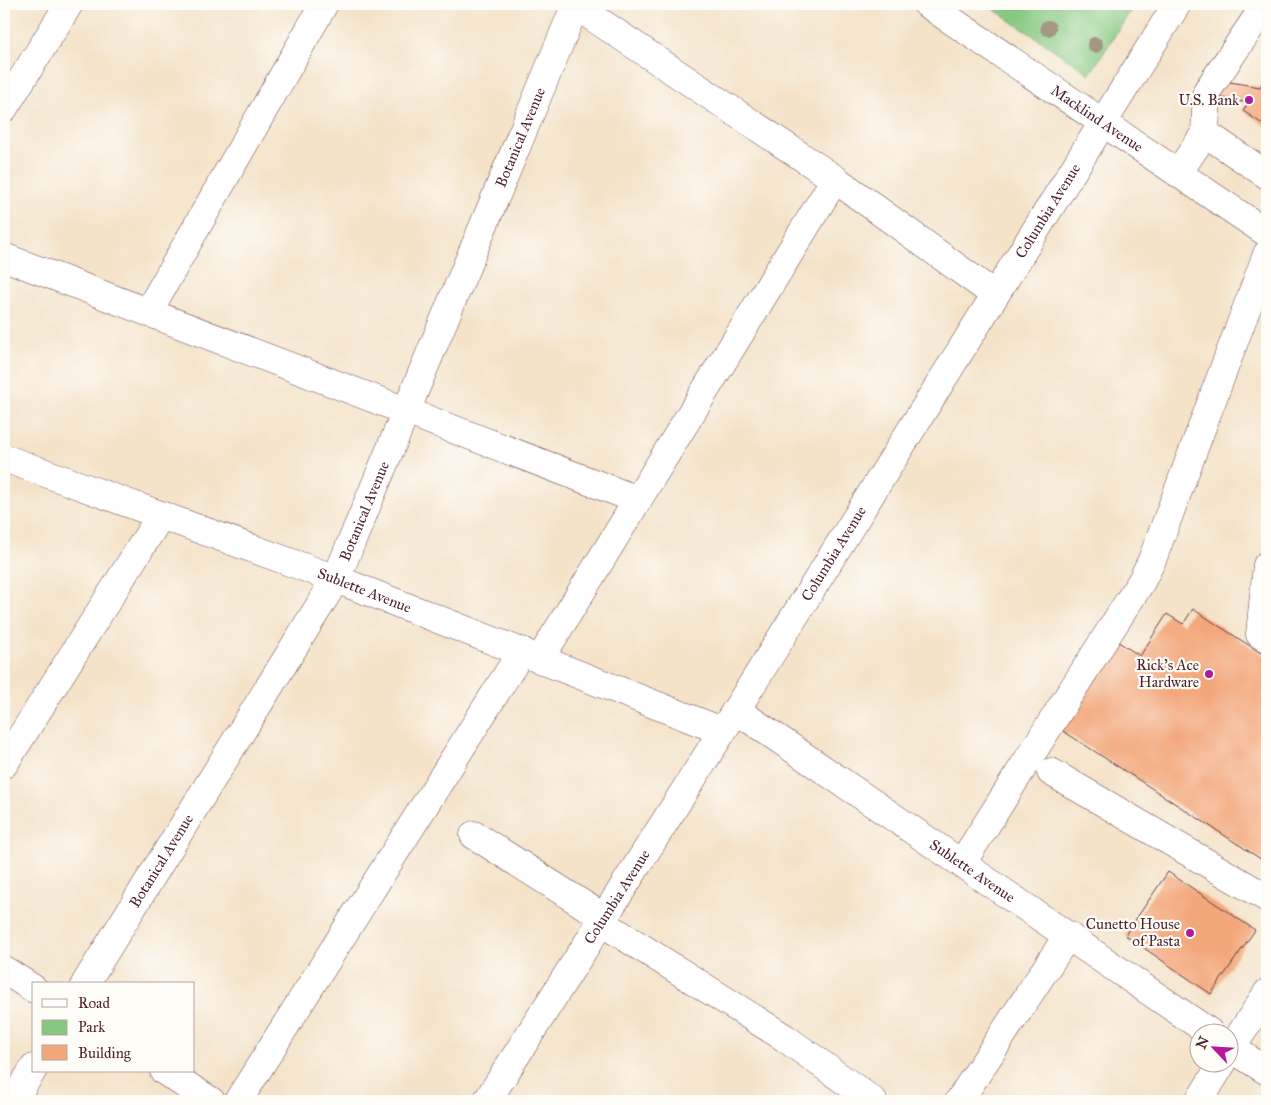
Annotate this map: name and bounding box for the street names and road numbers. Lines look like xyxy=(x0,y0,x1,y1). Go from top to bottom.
street label: Macklind Avenue xyxy=(1048,81,1147,156)
street label: Botanical Avenue xyxy=(492,85,549,190)
street label: Columbia Avenue xyxy=(1011,160,1084,262)
street label: Botanical Avenue xyxy=(336,459,393,564)
street label: Columbia Avenue xyxy=(797,503,870,604)
street label: Sublette Avenue xyxy=(315,564,414,617)
street label: Botanical Avenue xyxy=(126,811,197,911)
street label: Sublette Avenue xyxy=(926,836,1019,906)
street label: Columbia Avenue xyxy=(580,846,654,947)

